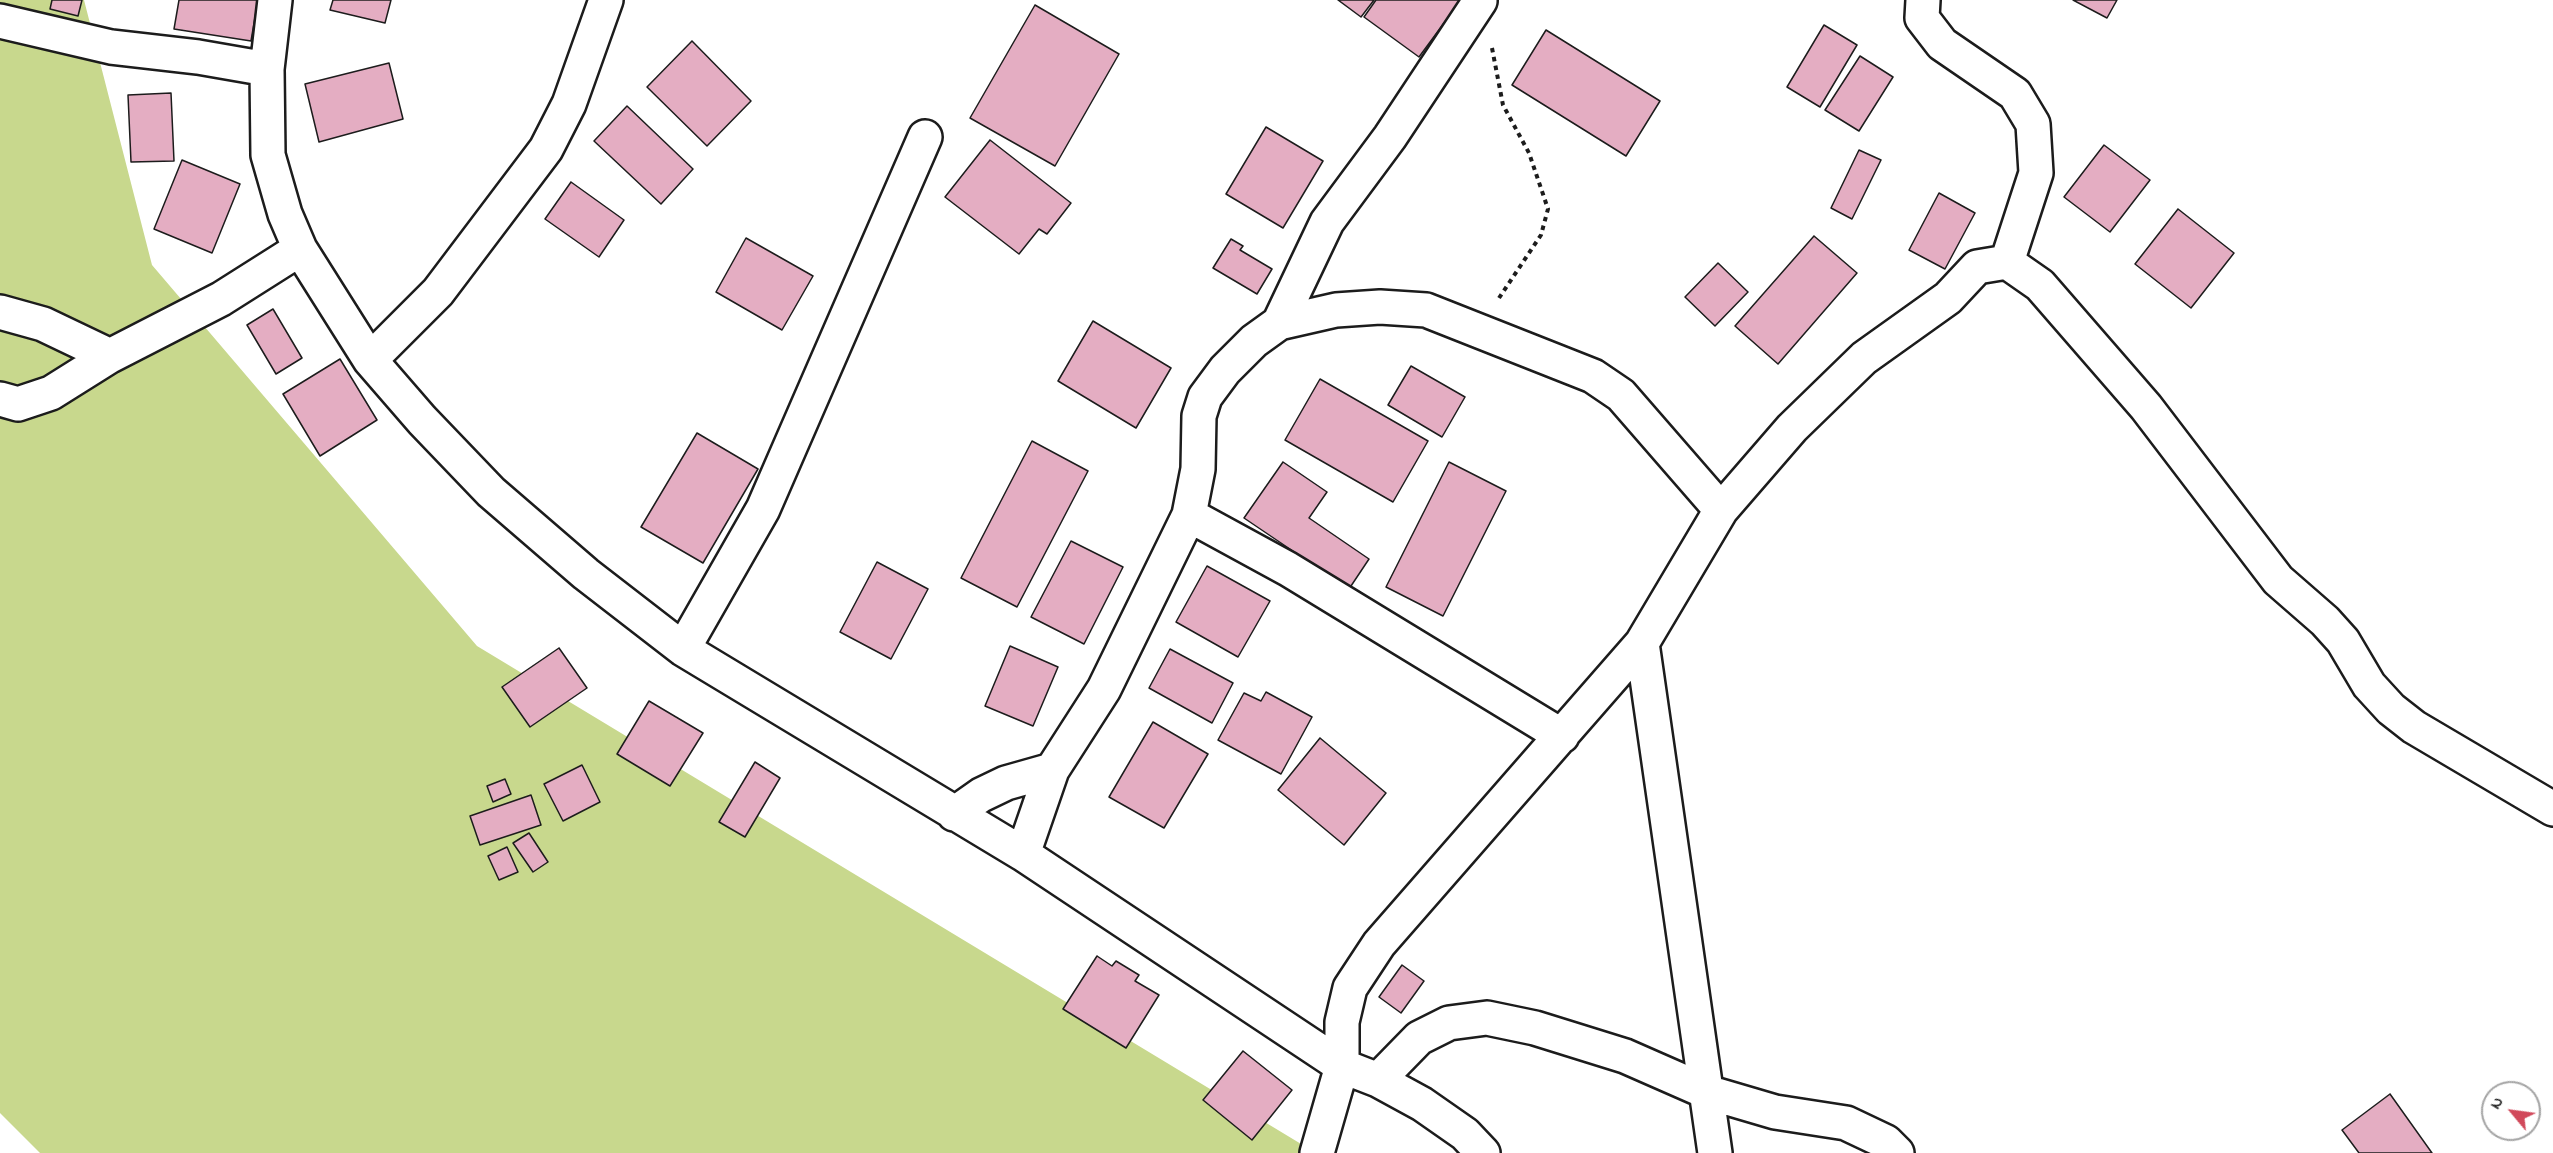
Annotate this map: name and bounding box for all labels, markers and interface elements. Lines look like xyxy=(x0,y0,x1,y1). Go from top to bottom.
north arrow xyxy=(2481,1081,2541,1141)
text: N xyxy=(2484,1093,2510,1114)

